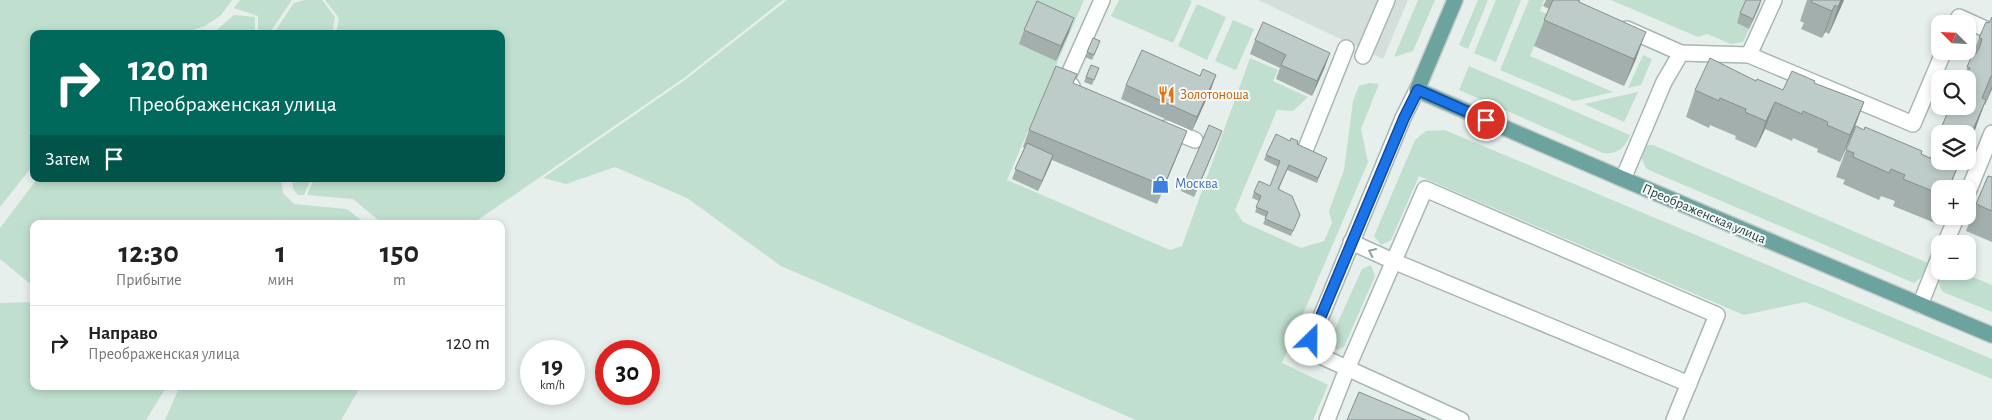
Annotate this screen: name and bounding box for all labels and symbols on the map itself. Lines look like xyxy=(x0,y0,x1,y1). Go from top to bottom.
north arrow xyxy=(1931,15,1976,60)
restaurant icon: Золотоноша xyxy=(1156,85,1176,105)
place label: Золотоноша xyxy=(1180,88,1250,102)
pin xyxy=(1465,99,1507,141)
shop icon: Москва xyxy=(1151,174,1171,194)
place label: Москва xyxy=(1175,177,1218,191)
street label: Преображенская улица xyxy=(1640,182,1768,247)
one-way arrow xyxy=(1368,248,1377,258)
position arrow xyxy=(1284,313,1336,365)
speed limit sign: 30 xyxy=(595,340,660,405)

